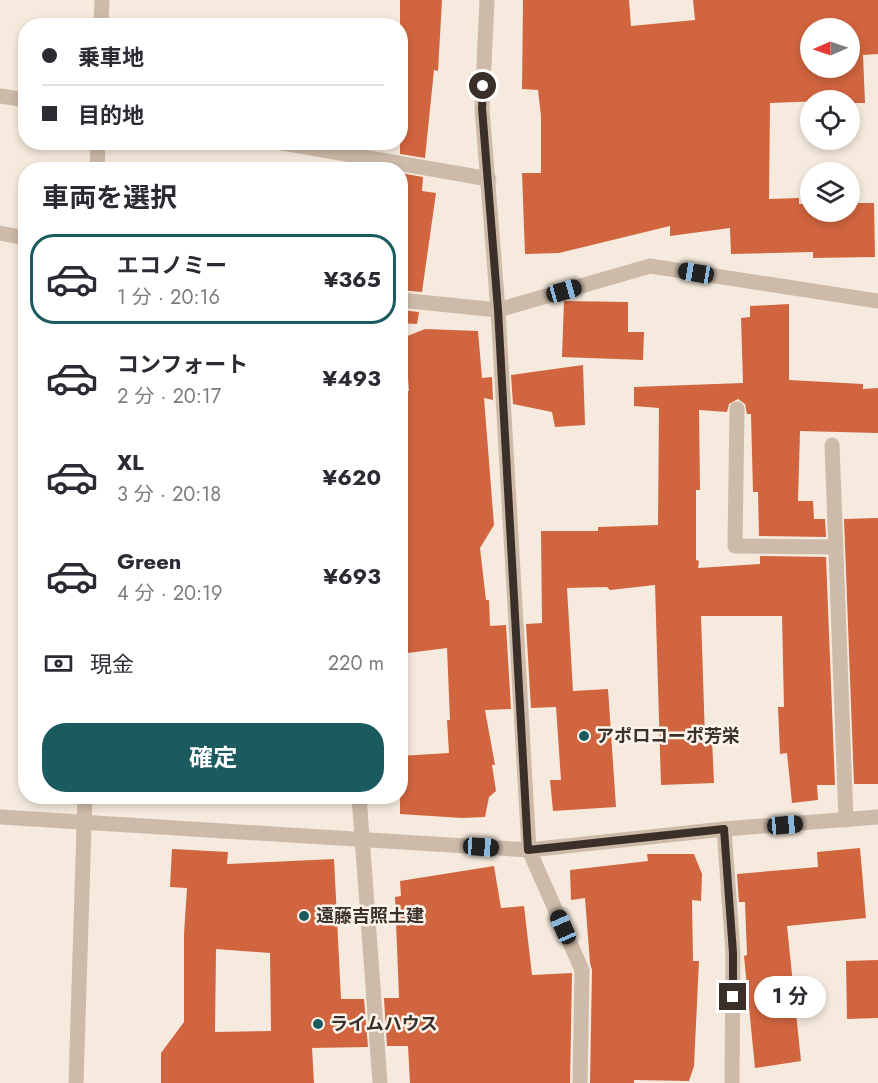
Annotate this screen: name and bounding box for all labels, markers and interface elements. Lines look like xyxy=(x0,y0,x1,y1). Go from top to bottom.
north arrow xyxy=(800,18,860,78)
map controls xyxy=(800,18,860,222)
text: 乗車地 xyxy=(78,41,144,73)
route start xyxy=(469,72,496,99)
button: locate xyxy=(800,90,860,150)
text: 目的地 xyxy=(78,99,144,131)
button: layers xyxy=(800,162,860,222)
text: 車両を選択 xyxy=(42,178,177,217)
text: エコノミー xyxy=(117,249,227,281)
icon: car xyxy=(45,252,99,306)
car xyxy=(677,261,715,285)
text: ¥365 xyxy=(324,263,381,295)
car xyxy=(544,277,584,305)
text: 1 分 · 20:16 xyxy=(117,283,220,312)
text: コンフォート xyxy=(117,348,248,380)
icon: car xyxy=(45,351,99,405)
text: ¥493 xyxy=(323,362,381,394)
text: 2 分 · 20:17 xyxy=(117,382,221,411)
text: XL xyxy=(117,446,144,478)
icon: car xyxy=(45,450,99,504)
text: ¥620 xyxy=(323,461,381,493)
text: 3 分 · 20:18 xyxy=(117,480,221,509)
text: Green xyxy=(117,545,181,577)
icon: car xyxy=(45,549,99,603)
text: ¥693 xyxy=(323,560,381,592)
text: 4 分 · 20:19 xyxy=(117,579,223,608)
icon: cash xyxy=(42,647,75,680)
text: 現金 xyxy=(90,648,134,680)
text: 220 m xyxy=(328,649,384,678)
button: 確定 xyxy=(42,723,384,792)
place label: アポロコーポ芳栄 xyxy=(596,723,740,749)
marker: アポロコーポ芳栄 xyxy=(577,729,591,743)
car xyxy=(766,814,804,836)
car xyxy=(462,837,500,857)
place label: 遠藤吉照土建 xyxy=(316,903,424,929)
car xyxy=(547,907,579,947)
marker: 遠藤吉照土建 xyxy=(297,909,311,923)
callout: 1 分 xyxy=(754,976,826,1018)
text: 1 分 xyxy=(772,982,808,1011)
route end xyxy=(719,983,746,1010)
place label: ライムハウス xyxy=(330,1011,438,1037)
marker: ライムハウス xyxy=(311,1017,325,1031)

